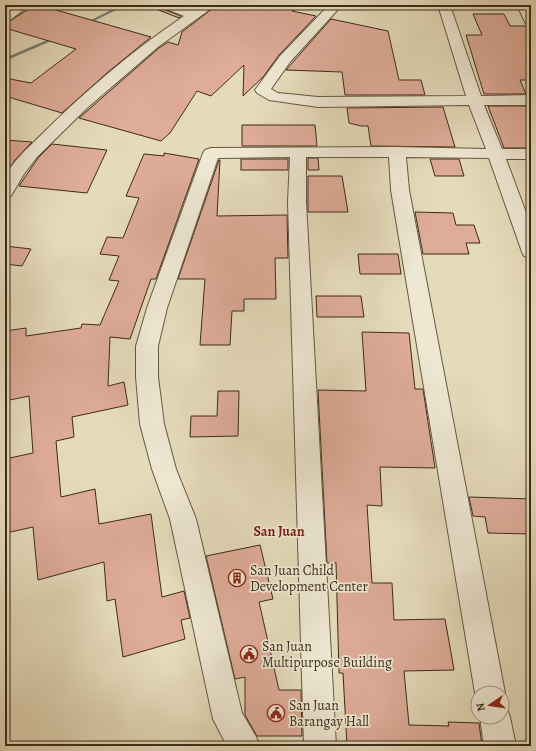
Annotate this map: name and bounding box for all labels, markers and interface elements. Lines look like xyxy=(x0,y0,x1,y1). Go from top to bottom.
district label: San Juan xyxy=(253,522,305,541)
place label: San Juan Child Development Center xyxy=(250,561,368,596)
building icon: San Juan Child Development Center xyxy=(227,568,247,588)
place label: San Juan Multipurpose Building xyxy=(262,637,392,672)
public building icon: San Juan Multipurpose Building xyxy=(239,644,259,664)
north arrow xyxy=(470,685,510,725)
place label: San Juan Barangay Hall xyxy=(289,696,370,731)
text: N xyxy=(473,702,489,713)
public building icon: San Juan Barangay Hall xyxy=(266,703,286,723)

